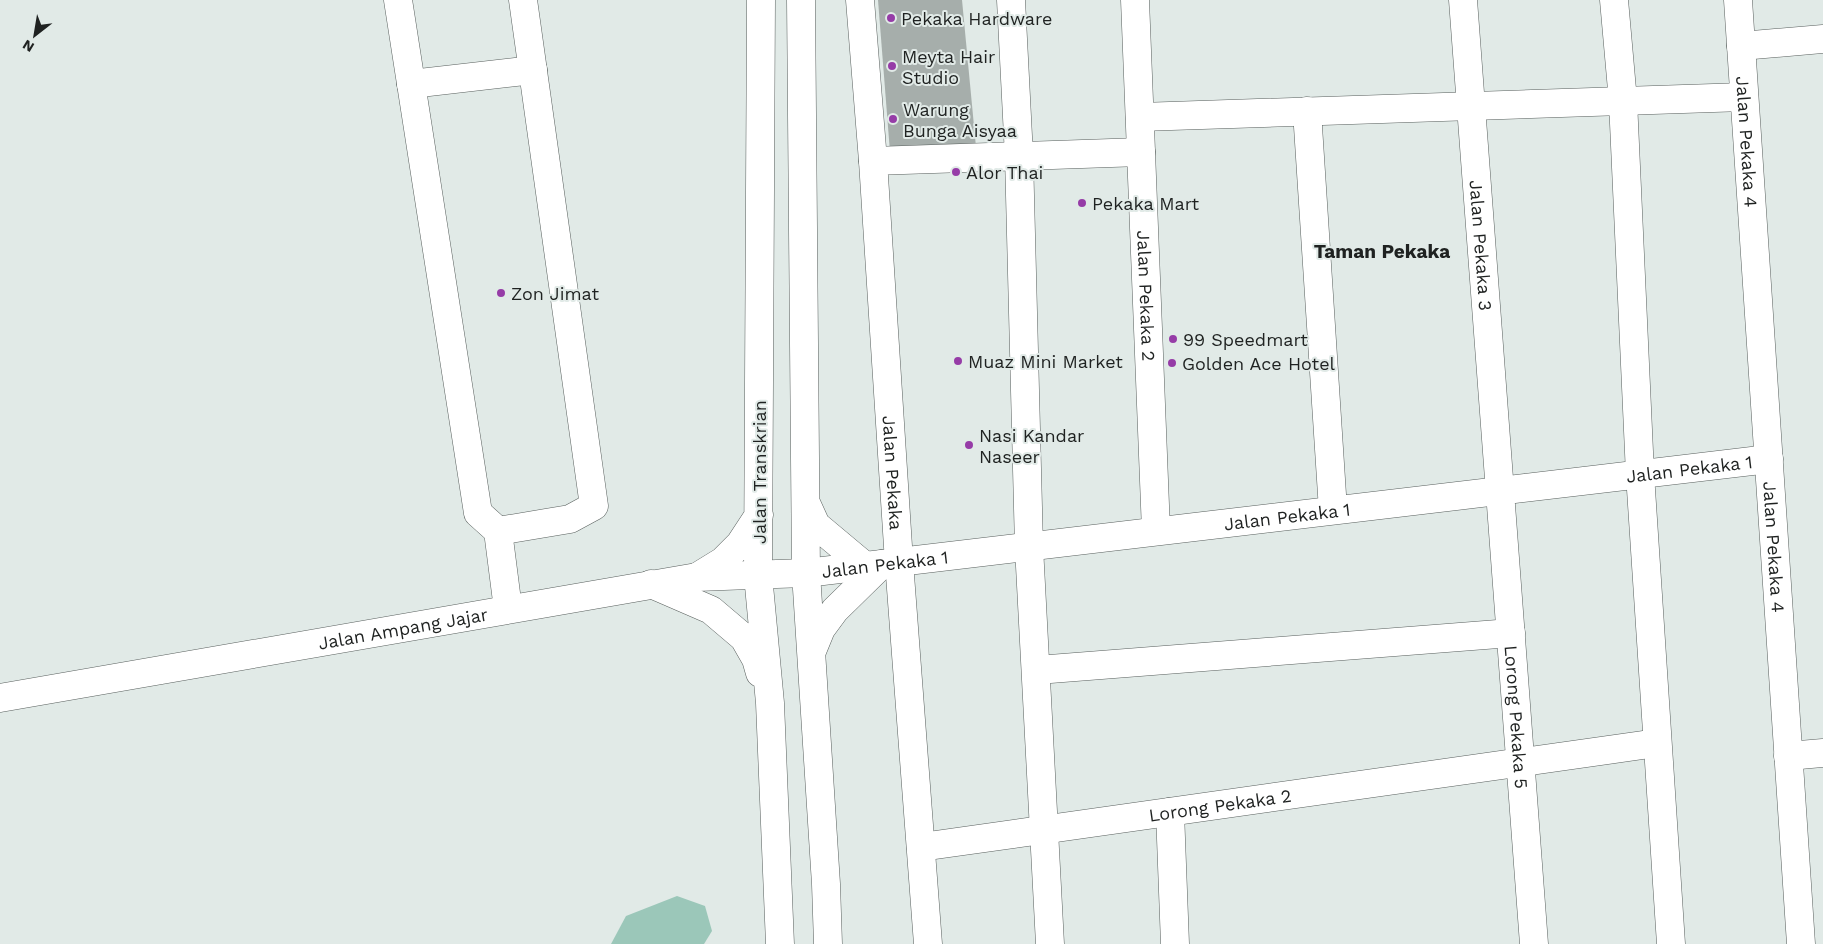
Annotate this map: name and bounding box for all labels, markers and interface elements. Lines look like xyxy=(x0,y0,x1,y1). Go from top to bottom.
place label: Pekaka Hardware xyxy=(901,8,1052,29)
north arrow xyxy=(10,10,60,60)
marker: Pekaka Hardware xyxy=(885,12,897,24)
text: N xyxy=(20,37,37,56)
place label: Meyta Hair Studio xyxy=(902,46,995,88)
marker: Meyta Hair Studio xyxy=(886,60,898,72)
street label: Jalan Pekaka 4 xyxy=(1733,75,1762,208)
place label: Warung Bunga Aisyaa xyxy=(903,99,1017,141)
marker: Warung Bunga Aisyaa xyxy=(887,113,899,125)
place label: Alor Thai xyxy=(966,162,1043,183)
marker: Alor Thai xyxy=(950,166,962,178)
street label: Jalan Pekaka 3 xyxy=(1466,179,1497,311)
place label: Pekaka Mart xyxy=(1092,193,1200,214)
marker: Pekaka Mart xyxy=(1076,197,1088,209)
street label: Jalan Pekaka 2 xyxy=(1134,230,1160,362)
district label: Taman Pekaka xyxy=(1314,240,1450,263)
place label: Zon Jimat xyxy=(511,283,599,304)
marker: Zon Jimat xyxy=(495,287,507,299)
place label: 99 Speedmart xyxy=(1183,329,1308,350)
marker: 99 Speedmart xyxy=(1167,333,1179,345)
place label: Muaz Mini Market xyxy=(968,351,1123,372)
place label: Golden Ace Hotel xyxy=(1182,353,1336,374)
marker: Muaz Mini Market xyxy=(952,355,964,367)
marker: Golden Ace Hotel xyxy=(1166,357,1178,369)
street label: Jalan Transkrian xyxy=(749,400,770,544)
street label: Jalan Pekaka xyxy=(879,415,907,531)
place label: Nasi Kandar Naseer xyxy=(979,425,1084,467)
marker: Nasi Kandar Naseer xyxy=(963,439,975,451)
street label: Jalan Pekaka 1 xyxy=(1625,451,1754,486)
street label: Jalan Pekaka 4 xyxy=(1760,480,1789,613)
street label: Jalan Pekaka 1 xyxy=(1223,498,1352,534)
street label: Jalan Pekaka 1 xyxy=(821,546,949,582)
street label: Jalan Ampang Jajar xyxy=(317,603,489,653)
street label: Lorong Pekaka 5 xyxy=(1501,644,1533,790)
street label: Lorong Pekaka 2 xyxy=(1147,784,1293,825)

